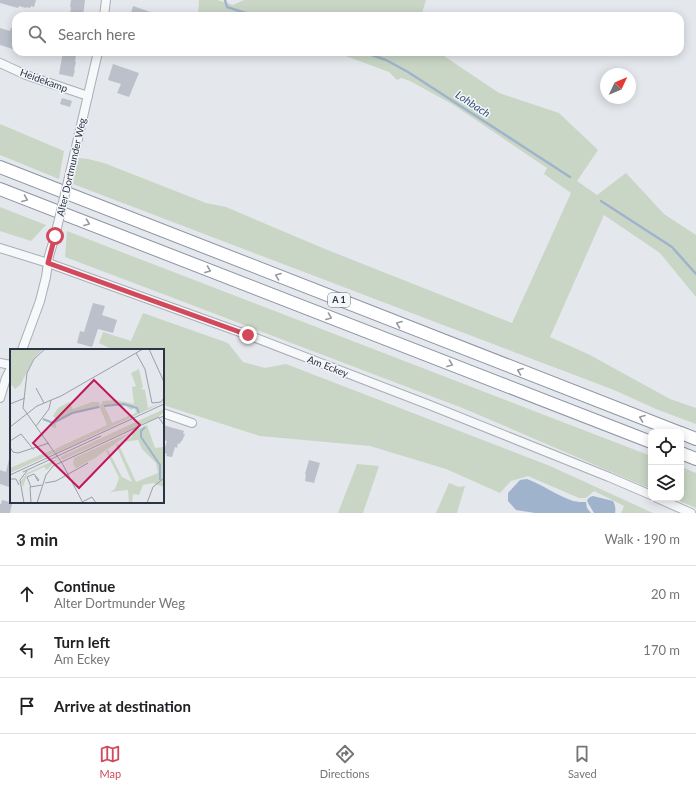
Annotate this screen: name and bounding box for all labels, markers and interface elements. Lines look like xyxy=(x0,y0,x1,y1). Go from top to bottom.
search box xyxy=(12,12,684,56)
icon: search xyxy=(26,23,48,45)
text: Search here xyxy=(58,25,135,43)
street label: Heidekamp xyxy=(18,66,70,94)
north arrow xyxy=(600,68,636,104)
water label: Lohbach xyxy=(454,88,493,120)
street label: Alter Dortmunder Weg xyxy=(54,117,88,217)
one-way arrow xyxy=(22,195,29,203)
one-way arrow xyxy=(83,219,90,227)
route start xyxy=(46,227,64,245)
one-way arrow xyxy=(204,266,211,274)
one-way arrow xyxy=(275,273,282,281)
road number: A 1 xyxy=(328,293,350,307)
one-way arrow xyxy=(326,313,333,321)
one-way arrow xyxy=(396,320,403,328)
route end xyxy=(239,326,257,344)
inset map xyxy=(10,349,164,503)
street label: Am Eckey xyxy=(306,353,351,380)
one-way arrow xyxy=(447,360,454,368)
one-way arrow xyxy=(517,368,525,376)
one-way arrow xyxy=(638,414,645,422)
map controls xyxy=(648,429,684,501)
button: locate xyxy=(648,429,684,465)
button: layers xyxy=(648,465,684,501)
text: 3 min xyxy=(16,529,58,550)
text: Walk · 190 m xyxy=(604,531,680,547)
text: Continue xyxy=(54,577,115,595)
icon: ahead xyxy=(16,583,38,605)
text: 20 m xyxy=(651,586,680,602)
text: Alter Dortmunder Weg xyxy=(54,595,185,611)
text: Turn left xyxy=(54,633,110,651)
icon: left xyxy=(16,639,38,661)
text: 170 m xyxy=(643,642,680,658)
text: Am Eckey xyxy=(54,651,110,667)
icon: arrive xyxy=(16,695,38,717)
text: Arrive at destination xyxy=(54,697,191,715)
tab: Map xyxy=(99,743,121,780)
tab: Directions xyxy=(320,743,369,780)
tab: Saved xyxy=(568,743,597,780)

